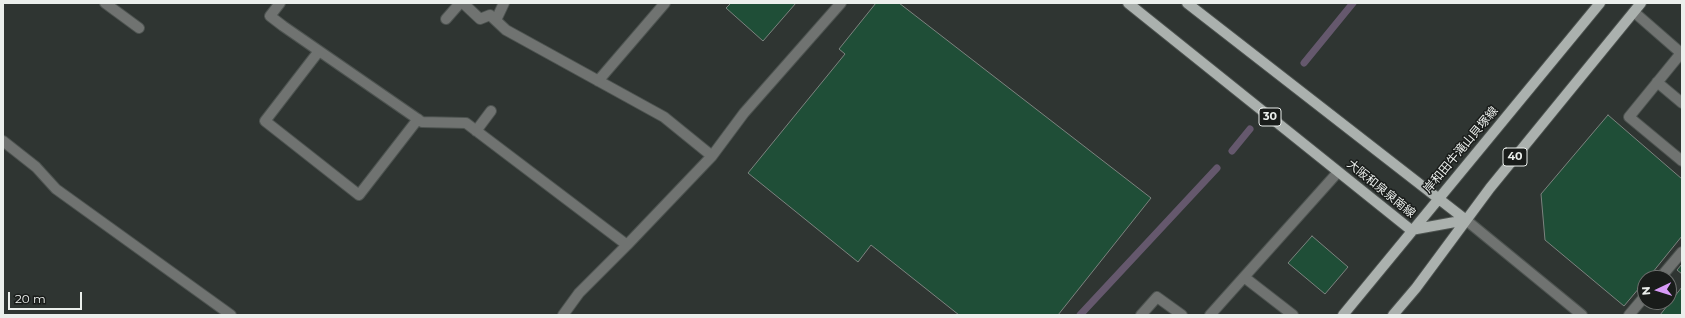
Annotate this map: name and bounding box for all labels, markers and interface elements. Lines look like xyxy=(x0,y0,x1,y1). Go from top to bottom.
street label: 岸和田牛滝山貝塚線 xyxy=(1421,104,1501,196)
road number: 30 xyxy=(1259,108,1281,126)
road number: 40 xyxy=(1503,148,1527,166)
street label: 大阪和泉泉南線 xyxy=(1344,157,1418,221)
north arrow xyxy=(1637,270,1677,310)
scale bar xyxy=(10,284,84,310)
text: N xyxy=(1639,286,1653,296)
text: 20 m xyxy=(15,291,46,306)

